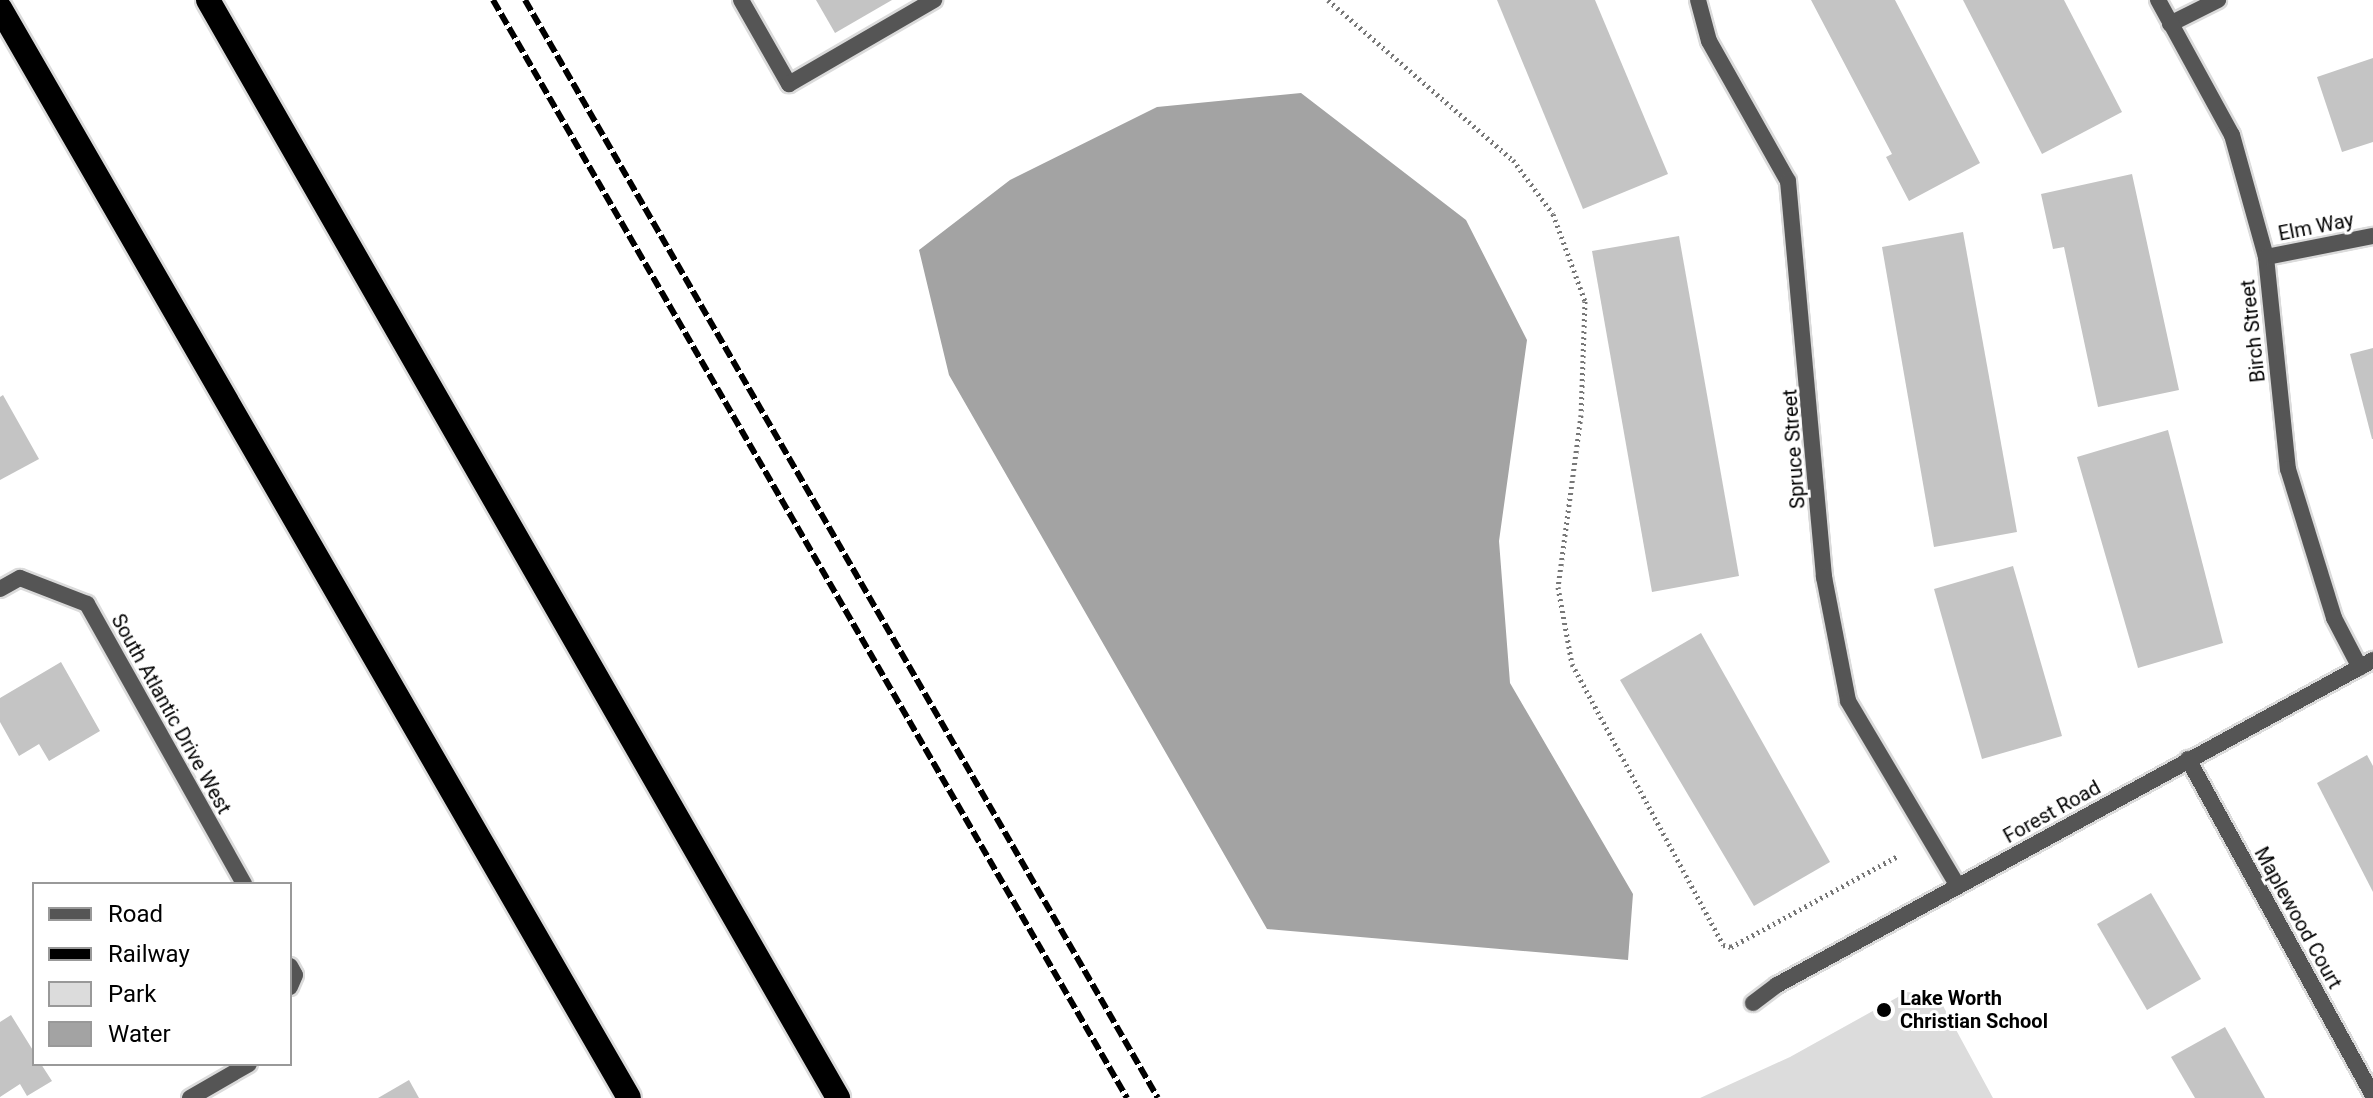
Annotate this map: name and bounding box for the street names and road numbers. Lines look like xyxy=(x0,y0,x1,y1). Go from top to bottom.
street label: Elm Way xyxy=(2276,208,2356,246)
street label: Birch Street xyxy=(2236,278,2270,384)
street label: Spruce Street xyxy=(1778,388,1810,510)
street label: South Atlantic Drive West xyxy=(106,610,236,818)
street label: Forest Road xyxy=(1999,776,2105,848)
street label: Maplewood Court xyxy=(2249,843,2347,993)

